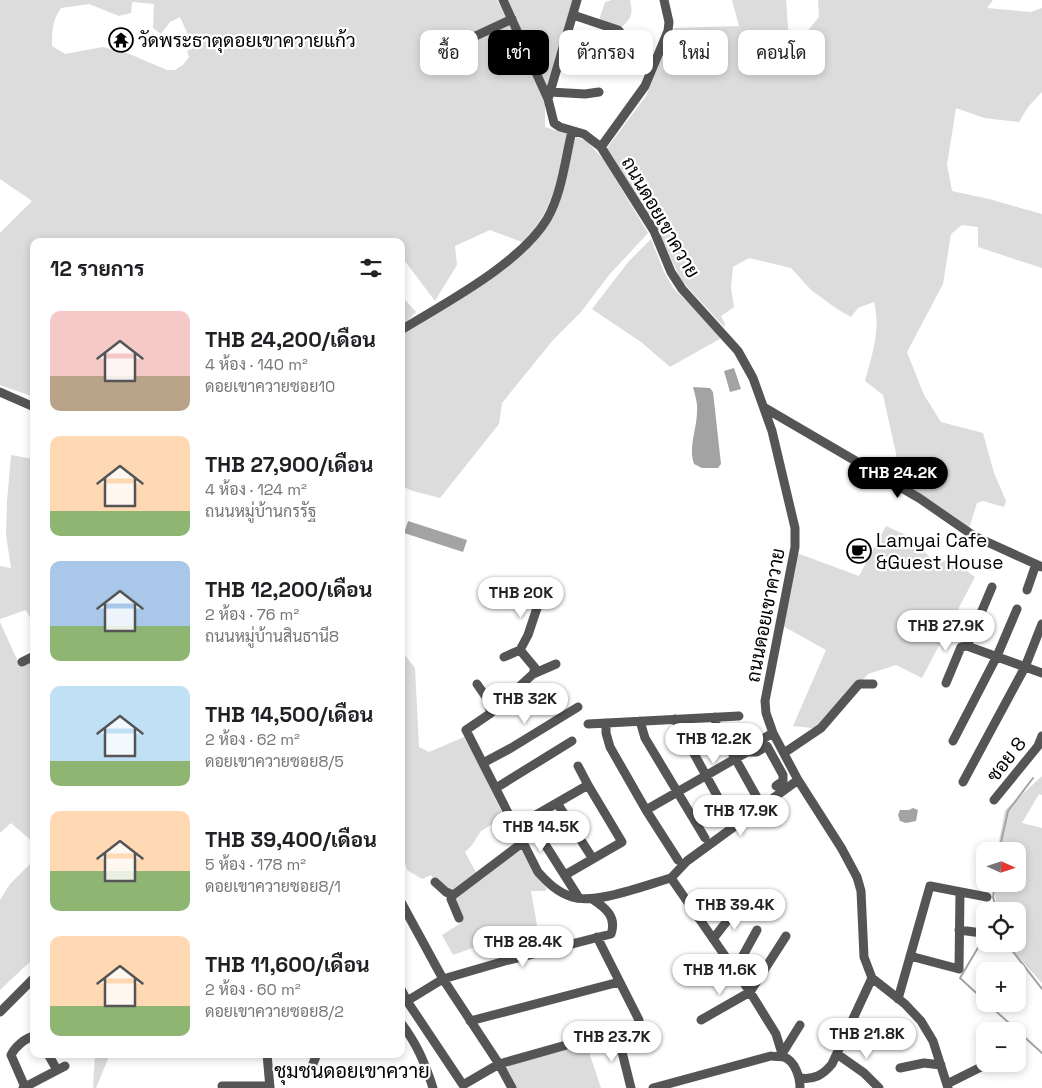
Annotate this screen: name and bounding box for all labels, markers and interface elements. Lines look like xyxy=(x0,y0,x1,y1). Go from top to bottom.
temple icon: วัดพระธาตุดอยเขาควายแก้ว xyxy=(108,27,134,53)
place label: วัดพระธาตุดอยเขาควายแก้ว xyxy=(138,28,356,53)
chip: ซื้อ xyxy=(420,30,478,75)
chip: เช่า xyxy=(488,30,549,75)
chip: ตัวกรอง xyxy=(559,30,653,75)
chip: ใหม่ xyxy=(663,30,728,75)
chip: คอนโด xyxy=(738,30,825,75)
street label: ถนนดอยเขาควาย xyxy=(616,152,705,282)
icon: filters xyxy=(357,254,385,282)
text: 12 รายการ xyxy=(50,255,145,282)
text: THB 24,200/เดือน xyxy=(205,326,376,353)
icon: home xyxy=(90,331,150,391)
text: 4 ห้อง · 140 m² xyxy=(205,354,308,375)
text: ดอยเขาควายซอย10 xyxy=(205,376,335,397)
text: THB 27,900/เดือน xyxy=(205,451,373,478)
icon: home xyxy=(90,456,150,516)
pin: THB 24.2K xyxy=(841,456,955,499)
text: THB 24.2K xyxy=(859,462,937,483)
text: 4 ห้อง · 124 m² xyxy=(205,479,307,500)
text: ถนนหมู่บ้านกรรัฐ xyxy=(205,501,316,522)
place label: Lamyai Cafe &Guest House xyxy=(876,528,1003,575)
cafe icon: Lamyai Cafe &Guest House xyxy=(846,538,872,564)
street label: ถนนดอยเขาควาย xyxy=(740,546,791,684)
text: THB 12,200/เดือน xyxy=(205,576,372,603)
pin: THB 20K xyxy=(475,576,567,619)
icon: home xyxy=(90,581,150,641)
text: THB 20K xyxy=(489,582,553,603)
text: 2 ห้อง · 76 m² xyxy=(205,604,299,625)
pin: THB 27.9K xyxy=(889,610,1003,652)
text: THB 27.9K xyxy=(908,615,984,636)
text: ถนนหมู่บ้านสินธานี8 xyxy=(205,626,339,647)
pin: THB 32K xyxy=(479,682,571,725)
text: THB 32K xyxy=(493,688,557,709)
text: THB 14,500/เดือน xyxy=(205,701,373,728)
icon: home xyxy=(90,706,150,766)
pin: THB 12.2K xyxy=(657,722,771,765)
text: THB 12.2K xyxy=(676,728,752,749)
text: 2 ห้อง · 62 m² xyxy=(205,729,300,750)
street label: ซอย 8 xyxy=(981,732,1032,787)
text: ดอยเขาควายซอย8/5 xyxy=(205,751,344,772)
pin: THB 17.9K xyxy=(684,794,798,837)
text: THB 17.9K xyxy=(704,800,778,821)
pin: THB 14.5K xyxy=(484,810,598,853)
text: THB 14.5K xyxy=(503,816,579,837)
text: THB 39,400/เดือน xyxy=(205,826,377,853)
icon: home xyxy=(90,831,150,891)
north arrow xyxy=(976,842,1026,892)
map controls xyxy=(976,842,1026,1072)
text: 5 ห้อง · 178 m² xyxy=(205,854,306,875)
text: ดอยเขาควายซอย8/1 xyxy=(205,876,341,897)
pin: THB 39.4K xyxy=(678,888,792,931)
text: THB 39.4K xyxy=(695,894,775,915)
button: locate xyxy=(976,902,1026,952)
pin: THB 28.4K xyxy=(466,926,580,968)
text: THB 28.4K xyxy=(484,931,562,952)
text: THB 11,600/เดือน xyxy=(205,951,370,978)
pin: THB 11.6K xyxy=(663,954,777,996)
icon: home xyxy=(90,956,150,1016)
text: THB 11.6K xyxy=(683,959,757,980)
button: + xyxy=(976,962,1026,1012)
text: 2 ห้อง · 60 m² xyxy=(205,979,301,1000)
text: ดอยเขาควายซอย8/2 xyxy=(205,1001,344,1022)
pin: THB 21.8K xyxy=(810,1018,924,1060)
pin: THB 23.7K xyxy=(555,1020,669,1063)
button: − xyxy=(976,1022,1026,1072)
text: THB 21.8K xyxy=(829,1023,905,1044)
text: THB 23.7K xyxy=(574,1026,650,1047)
district label: ชุมชนดอยเขาควาย xyxy=(274,1058,430,1085)

